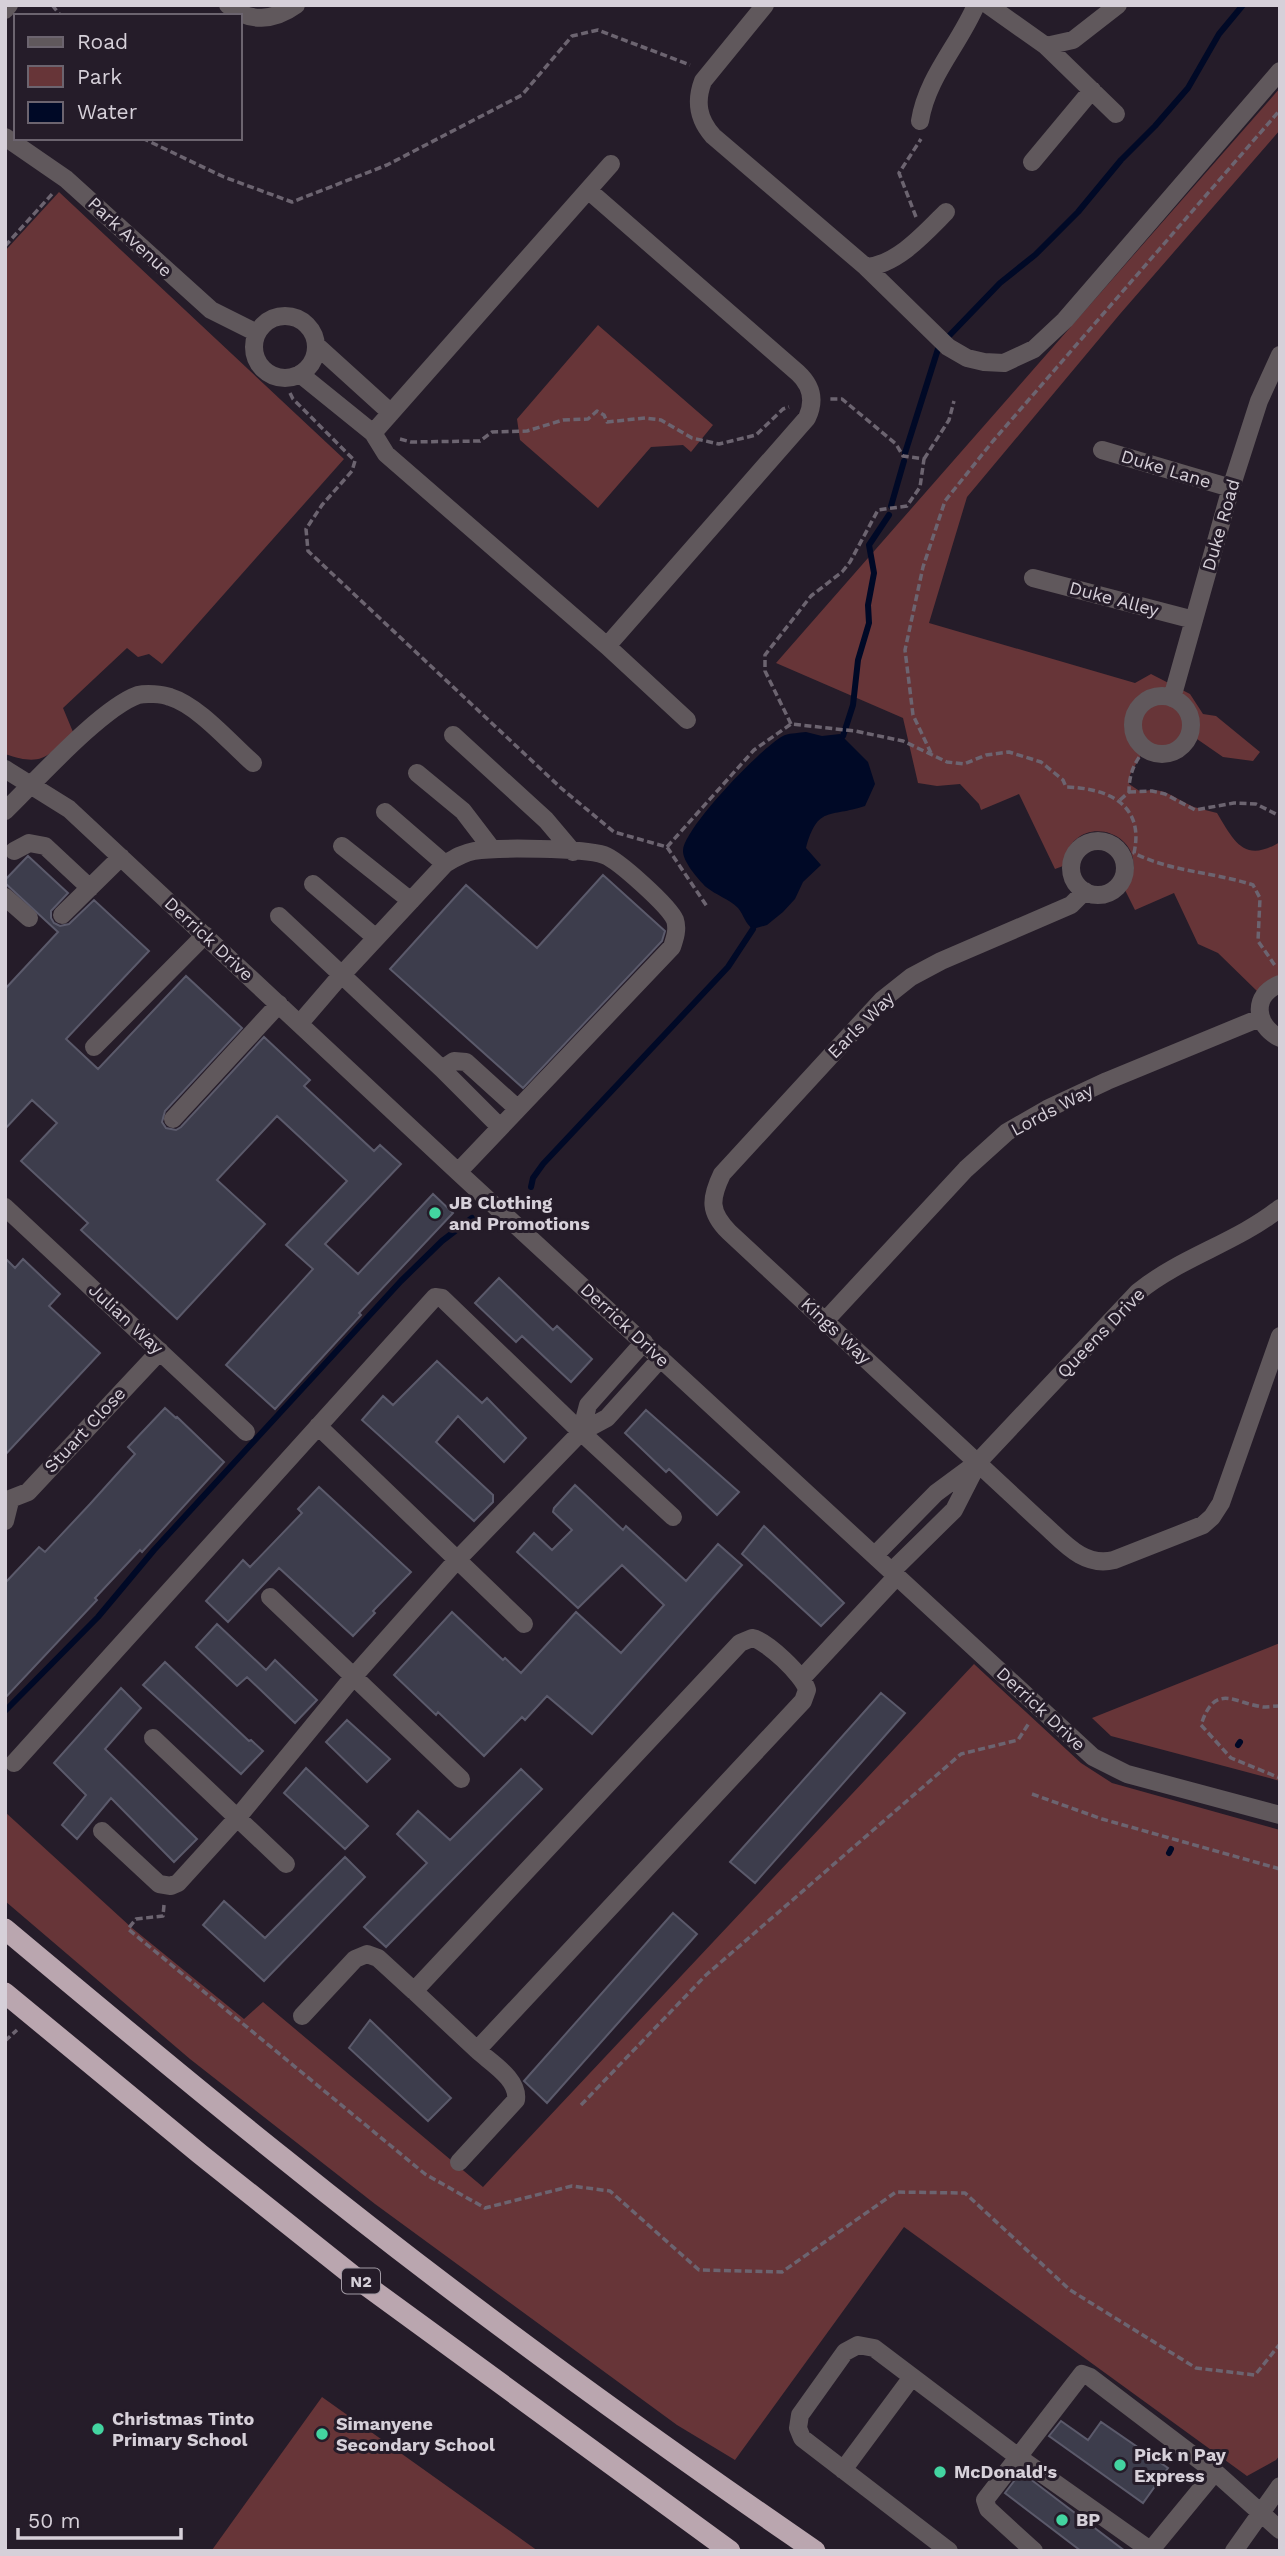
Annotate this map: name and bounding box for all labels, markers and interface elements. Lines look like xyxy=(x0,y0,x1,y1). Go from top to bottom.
legend xyxy=(14,14,242,140)
text: Road xyxy=(77,29,128,54)
text: Park xyxy=(77,64,122,89)
text: Water xyxy=(77,99,138,124)
street label: Park Avenue xyxy=(84,192,177,281)
street label: Duke Lane xyxy=(1119,445,1214,492)
street label: Duke Road xyxy=(1197,477,1244,573)
street label: Duke Alley xyxy=(1067,576,1162,621)
street label: Derrick Drive xyxy=(161,892,258,985)
street label: Earls Way xyxy=(823,987,899,1062)
street label: Lords Way xyxy=(1007,1079,1097,1140)
place label: JB Clothing and Promotions xyxy=(449,1192,590,1234)
marker: JB Clothing and Promotions xyxy=(427,1205,443,1221)
street label: Derrick Drive xyxy=(577,1278,674,1371)
street label: Julian Way xyxy=(85,1279,168,1359)
street label: Queens Drive xyxy=(1052,1283,1149,1382)
street label: Kings Way xyxy=(797,1293,876,1369)
street label: Stuart Close xyxy=(40,1382,130,1477)
street label: Derrick Drive xyxy=(993,1662,1090,1755)
road number: N2 xyxy=(342,2268,380,2294)
place label: Christmas Tinto Primary School xyxy=(112,2408,254,2450)
place label: Simanyene Secondary School xyxy=(336,2413,495,2455)
marker: Christmas Tinto Primary School xyxy=(90,2421,106,2437)
marker: Simanyene Secondary School xyxy=(314,2426,330,2442)
place label: Pick n Pay Express xyxy=(1134,2444,1227,2486)
marker: Pick n Pay Express xyxy=(1112,2457,1128,2473)
place label: McDonald's xyxy=(954,2461,1057,2482)
marker: McDonald's xyxy=(932,2464,948,2480)
scale bar xyxy=(18,2496,180,2540)
text: 50 m xyxy=(28,2508,80,2533)
place label: BP xyxy=(1076,2509,1100,2530)
marker: BP xyxy=(1054,2512,1070,2528)

